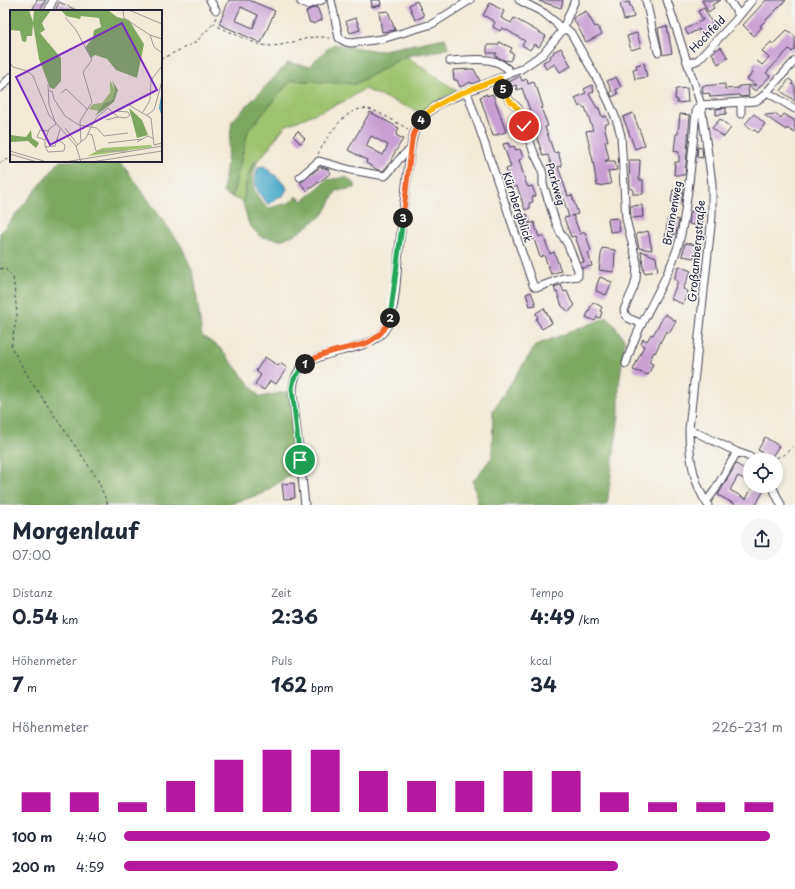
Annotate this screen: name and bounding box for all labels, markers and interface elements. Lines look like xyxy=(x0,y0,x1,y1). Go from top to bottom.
inset map xyxy=(10,10,162,162)
street label: Hochfeld xyxy=(685,12,729,56)
pin: 5 xyxy=(493,79,513,99)
text: 5 xyxy=(499,80,507,97)
pin xyxy=(507,109,541,143)
pin: 4 xyxy=(411,110,431,130)
text: 4 xyxy=(417,111,425,128)
icon: check xyxy=(513,115,535,137)
street label: Parkweg xyxy=(542,160,570,208)
street label: Kürnbergblick xyxy=(499,169,538,245)
street label: Brunnenweg xyxy=(658,179,686,247)
street label: Großambergstraße xyxy=(683,199,709,303)
pin: 3 xyxy=(393,208,413,228)
text: 3 xyxy=(399,209,407,226)
pin: 2 xyxy=(380,308,400,328)
text: 2 xyxy=(386,309,394,326)
pin: 1 xyxy=(295,354,315,374)
text: 1 xyxy=(302,355,308,372)
pin xyxy=(283,443,317,477)
icon: arrive xyxy=(289,449,311,471)
map controls xyxy=(743,453,783,493)
button: locate xyxy=(743,453,783,493)
text: Morgenlauf xyxy=(12,513,139,546)
button: share xyxy=(741,518,783,560)
text: 07:00 xyxy=(12,545,51,564)
text: Distanz xyxy=(12,584,52,601)
text: Zeit xyxy=(271,584,291,601)
text: Tempo xyxy=(530,584,564,601)
text: 0.54 xyxy=(12,601,58,631)
text: 2:36 xyxy=(271,601,318,631)
text: 4:49 xyxy=(530,601,575,631)
text: km xyxy=(58,611,78,628)
text: /km xyxy=(575,611,600,628)
text: Höhenmeter xyxy=(12,652,77,669)
text: Puls xyxy=(271,652,292,669)
text: kcal xyxy=(530,652,552,669)
text: 7 xyxy=(12,669,23,699)
text: 162 xyxy=(271,669,307,699)
text: 34 xyxy=(530,669,557,699)
text: m xyxy=(23,679,37,696)
text: bpm xyxy=(307,679,334,696)
text: Höhenmeter xyxy=(12,717,89,736)
text: 226–231 m xyxy=(711,717,783,736)
text: 100 m xyxy=(12,827,53,846)
text: 4:40 xyxy=(76,827,106,846)
text: 200 m xyxy=(12,857,56,876)
text: 4:59 xyxy=(76,857,105,876)

